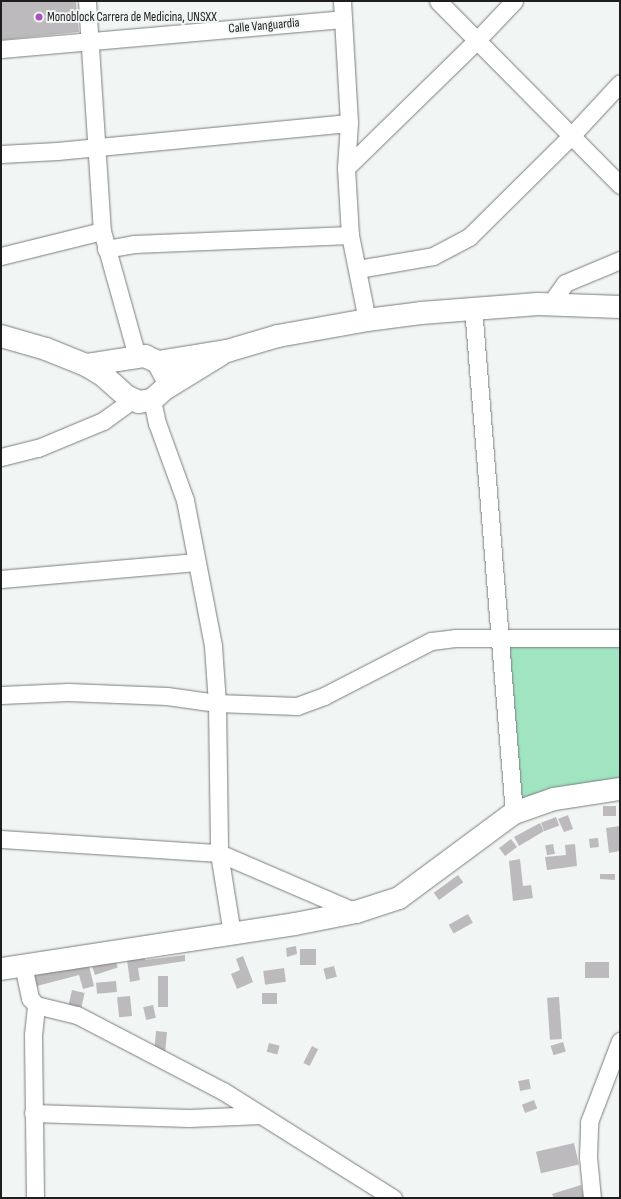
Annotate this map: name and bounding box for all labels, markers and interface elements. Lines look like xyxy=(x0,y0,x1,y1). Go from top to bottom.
place label: Monoblock Carrera de Medicina, UNSXX xyxy=(47,9,217,25)
marker: Monoblock Carrera de Medicina, UNSXX xyxy=(34,12,44,22)
street label: Calle Vanguardia xyxy=(228,15,300,37)

